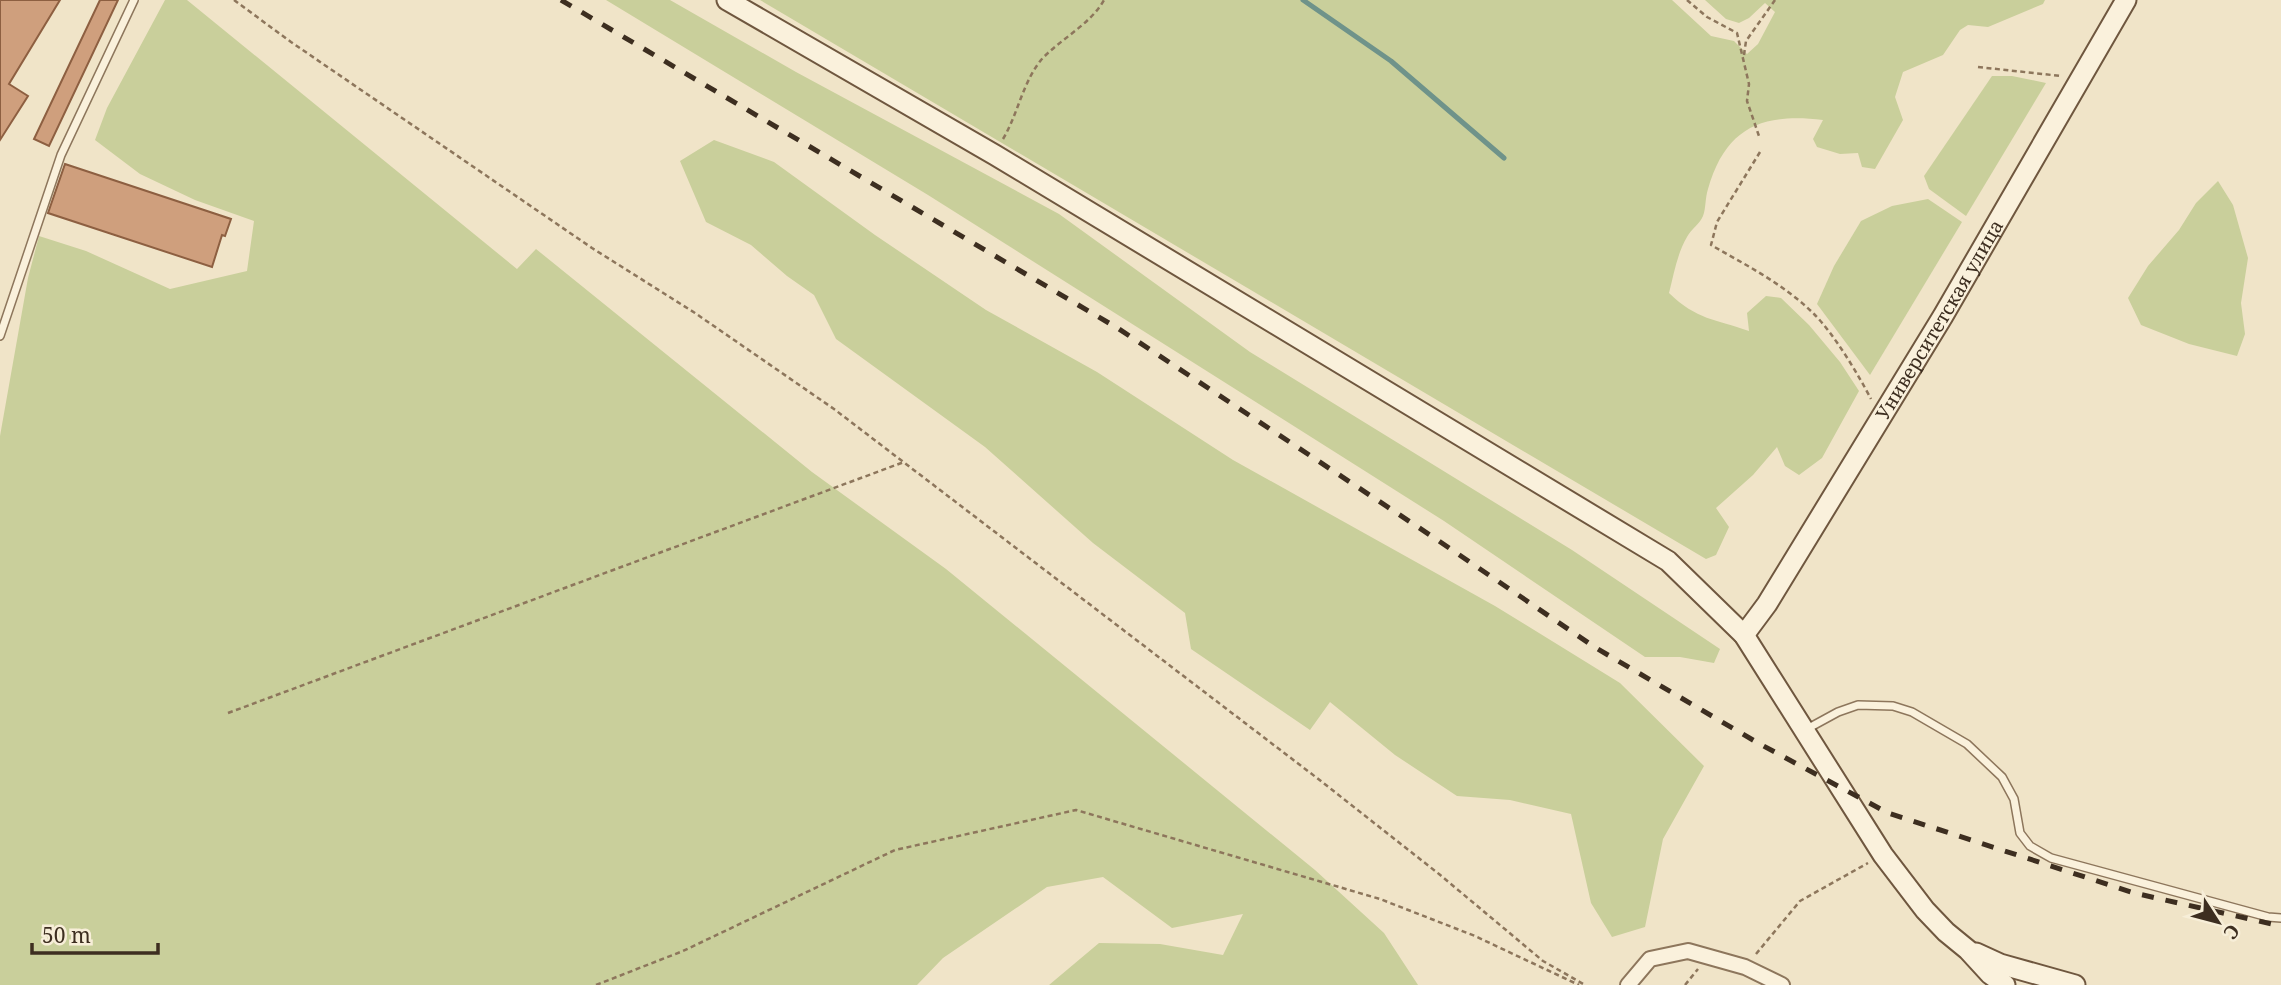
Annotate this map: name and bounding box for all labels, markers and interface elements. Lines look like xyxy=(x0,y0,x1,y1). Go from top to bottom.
street label: Университетская улица xyxy=(1869,215,2009,425)
north arrow xyxy=(2183,887,2253,957)
scale bar xyxy=(32,912,158,956)
text: С xyxy=(2218,919,2246,945)
text: 50 m xyxy=(42,921,91,949)

